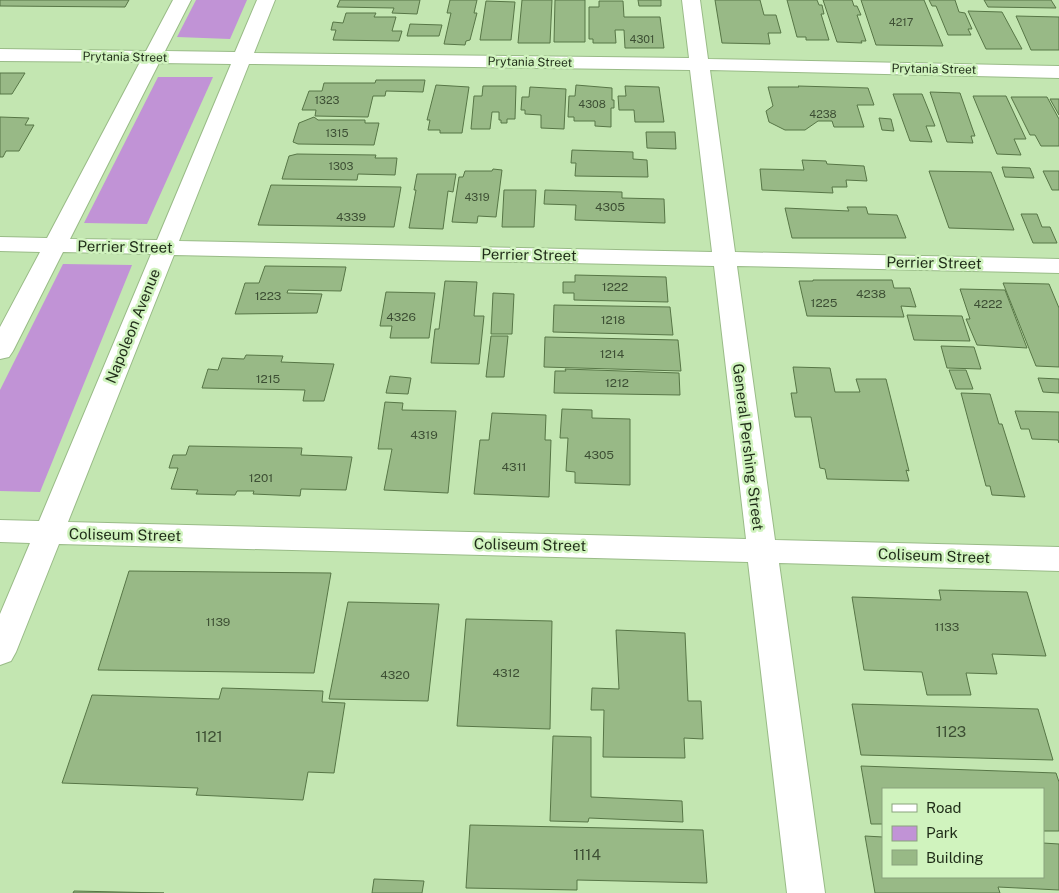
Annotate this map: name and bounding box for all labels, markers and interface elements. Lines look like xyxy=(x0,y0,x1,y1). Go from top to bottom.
house number: 4217 xyxy=(889,16,914,28)
house number: 4301 xyxy=(630,33,654,45)
street label: Prytania Street xyxy=(83,49,168,65)
street label: Prytania Street xyxy=(488,54,573,70)
street label: Prytania Street xyxy=(892,61,977,77)
house number: 1323 xyxy=(315,94,340,106)
house number: 4308 xyxy=(578,98,606,110)
house number: 4238 xyxy=(809,108,837,120)
house number: 1315 xyxy=(326,127,348,139)
house number: 1303 xyxy=(329,160,354,172)
house number: 4319 xyxy=(464,191,490,203)
house number: 4305 xyxy=(595,200,625,214)
house number: 4339 xyxy=(336,210,366,224)
street label: Perrier Street xyxy=(77,237,173,256)
street label: Perrier Street xyxy=(481,245,577,264)
street label: Perrier Street xyxy=(886,253,982,272)
street label: Napoleon Avenue xyxy=(102,266,163,386)
house number: 1222 xyxy=(602,280,628,294)
house number: 4238 xyxy=(856,287,886,301)
house number: 1223 xyxy=(255,289,281,303)
house number: 1225 xyxy=(811,296,838,310)
house number: 4222 xyxy=(974,297,1003,311)
house number: 4326 xyxy=(386,310,416,324)
house number: 1218 xyxy=(601,313,626,327)
house number: 1214 xyxy=(600,347,625,361)
street label: General Pershing Street xyxy=(730,363,767,531)
house number: 1215 xyxy=(256,372,281,386)
house number: 1212 xyxy=(605,376,629,390)
house number: 4319 xyxy=(410,428,438,442)
house number: 4305 xyxy=(584,448,614,462)
house number: 4311 xyxy=(502,460,526,474)
house number: 1201 xyxy=(249,471,273,485)
street label: Coliseum Street xyxy=(69,525,181,544)
street label: Coliseum Street xyxy=(474,535,586,554)
street label: Coliseum Street xyxy=(878,545,991,566)
house number: 1139 xyxy=(206,615,230,629)
house number: 1133 xyxy=(935,620,959,634)
house number: 4312 xyxy=(492,666,520,680)
house number: 4320 xyxy=(380,668,410,682)
house number: 1123 xyxy=(936,723,966,740)
house number: 1121 xyxy=(195,728,223,745)
legend xyxy=(882,788,1044,878)
text: Road xyxy=(926,799,962,816)
text: Park xyxy=(926,824,958,841)
house number: 1114 xyxy=(573,846,601,863)
text: Building xyxy=(926,849,984,866)

